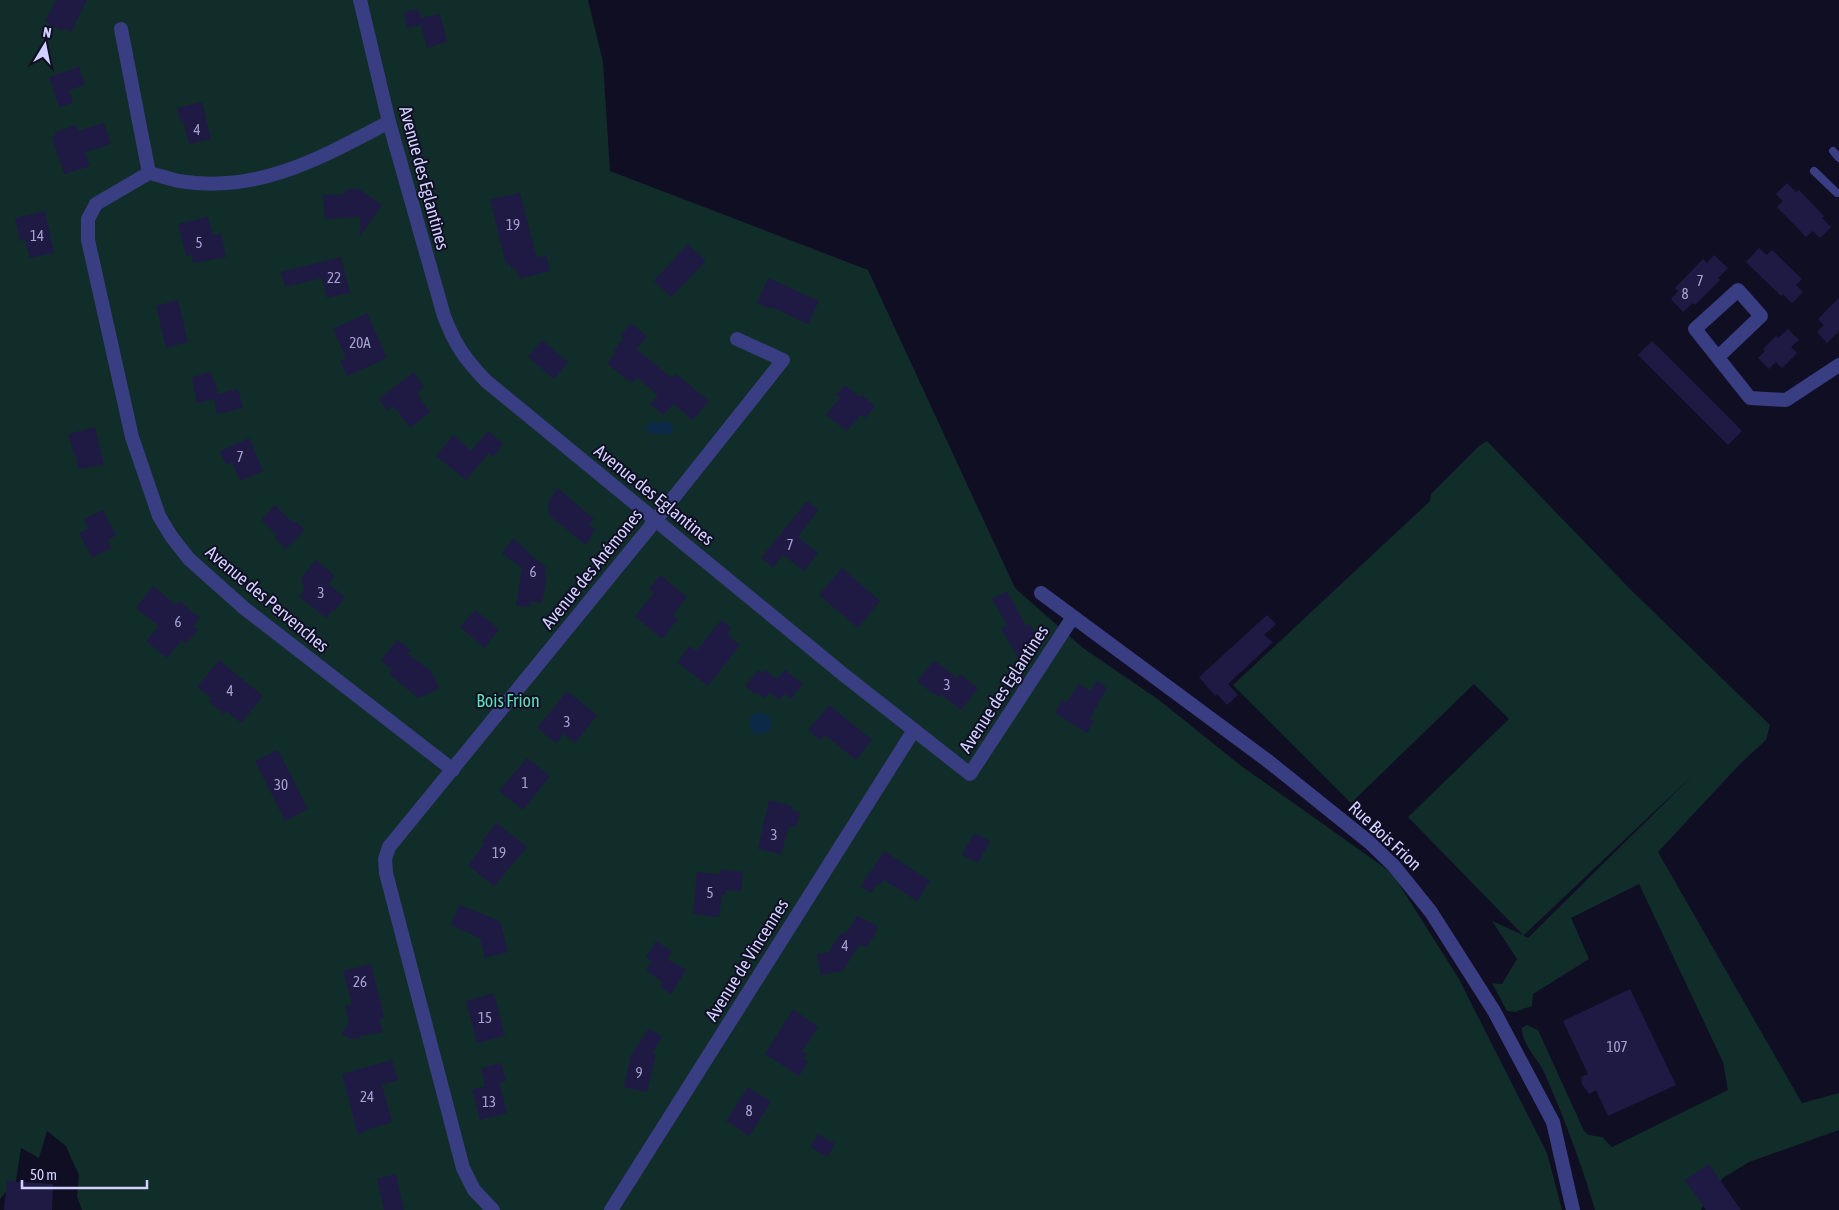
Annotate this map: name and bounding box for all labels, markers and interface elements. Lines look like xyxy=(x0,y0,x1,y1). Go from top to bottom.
north arrow xyxy=(20,20,70,70)
text: N xyxy=(42,24,53,41)
street label: Avenue des Eglantines xyxy=(395,104,454,252)
house number: 4 xyxy=(193,121,201,138)
house number: 19 xyxy=(506,216,520,233)
house number: 14 xyxy=(30,227,44,244)
house number: 5 xyxy=(195,234,203,251)
house number: 22 xyxy=(327,269,341,286)
house number: 7 xyxy=(1696,272,1704,289)
house number: 8 xyxy=(1681,285,1689,302)
house number: 20A xyxy=(349,334,371,351)
street label: Avenue des Eglantines xyxy=(590,440,718,549)
house number: 7 xyxy=(236,448,244,465)
street label: Avenue des Anémones xyxy=(537,504,646,633)
house number: 7 xyxy=(786,536,794,553)
street label: Avenue des Pervenches xyxy=(202,541,333,656)
house number: 6 xyxy=(529,563,537,580)
house number: 3 xyxy=(317,584,325,601)
house number: 6 xyxy=(174,613,182,630)
street label: Avenue des Eglantines xyxy=(955,621,1053,756)
house number: 3 xyxy=(943,676,951,693)
house number: 4 xyxy=(226,682,234,699)
park label: Bois Frion xyxy=(476,690,540,711)
house number: 3 xyxy=(563,713,571,730)
house number: 1 xyxy=(521,774,529,791)
house number: 30 xyxy=(274,776,288,793)
street label: Rue Bois Frion xyxy=(1345,797,1426,875)
house number: 3 xyxy=(770,826,778,843)
house number: 19 xyxy=(492,844,506,861)
house number: 5 xyxy=(706,884,714,901)
street label: Avenue de Vincennes xyxy=(701,895,793,1025)
house number: 4 xyxy=(841,937,849,954)
house number: 26 xyxy=(353,973,367,990)
house number: 15 xyxy=(478,1009,492,1026)
house number: 107 xyxy=(1606,1038,1628,1055)
house number: 9 xyxy=(635,1064,643,1081)
house number: 24 xyxy=(360,1088,374,1105)
house number: 13 xyxy=(482,1093,496,1110)
house number: 8 xyxy=(745,1102,753,1119)
scale bar xyxy=(22,1158,148,1190)
text: 50 m xyxy=(30,1166,57,1183)

